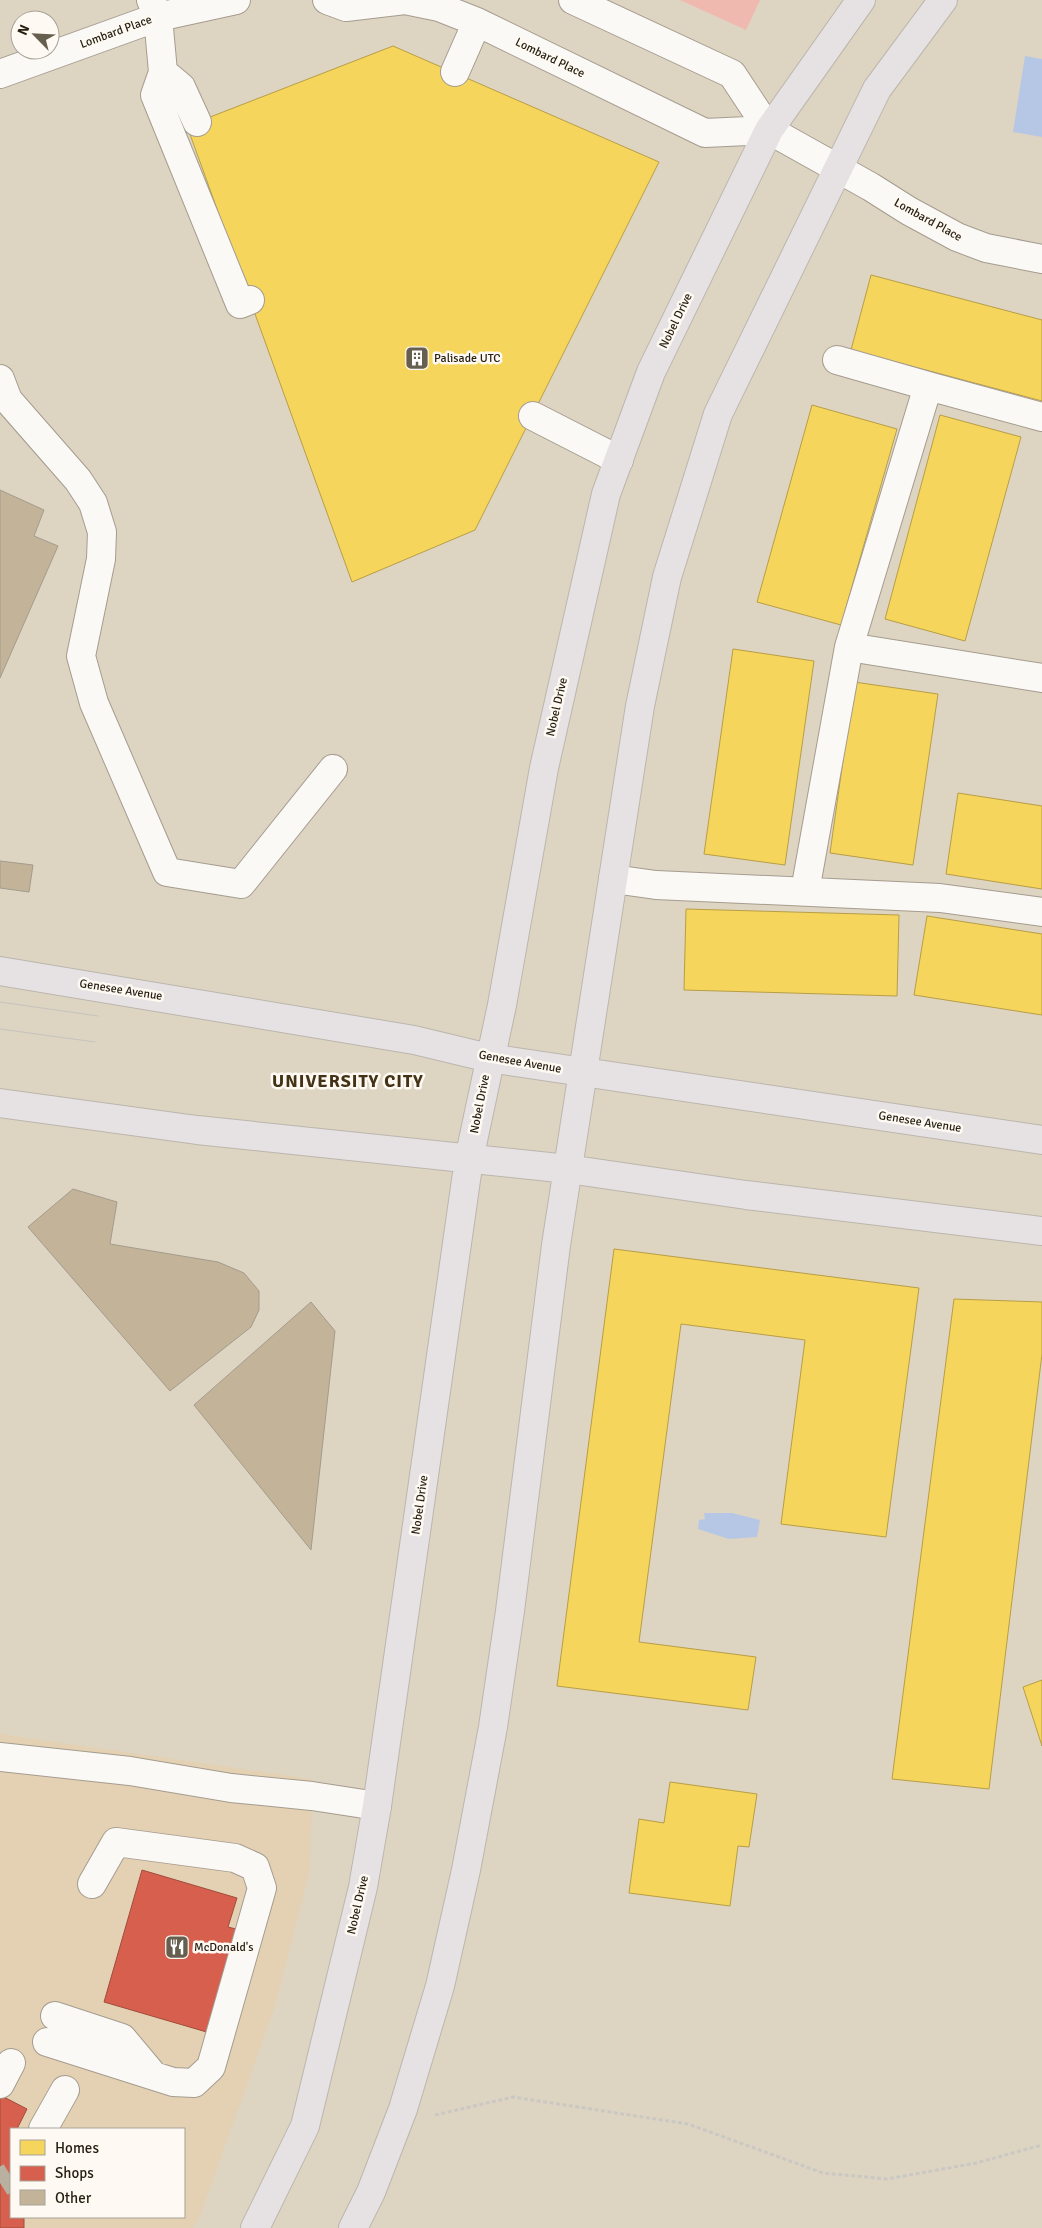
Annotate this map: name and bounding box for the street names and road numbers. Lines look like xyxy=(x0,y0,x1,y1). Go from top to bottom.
street label: Lombard Place xyxy=(78,12,154,52)
street label: Lombard Place xyxy=(513,35,587,81)
street label: Lombard Place xyxy=(891,195,965,245)
street label: Nobel Drive xyxy=(656,291,696,351)
street label: Nobel Drive xyxy=(543,676,571,738)
street label: Genesee Avenue xyxy=(78,976,164,1004)
street label: Genesee Avenue xyxy=(477,1047,563,1077)
street label: Nobel Drive xyxy=(467,1073,493,1135)
street label: Genesee Avenue xyxy=(877,1108,963,1136)
street label: Nobel Drive xyxy=(408,1474,432,1536)
street label: Nobel Drive xyxy=(344,1874,372,1936)

